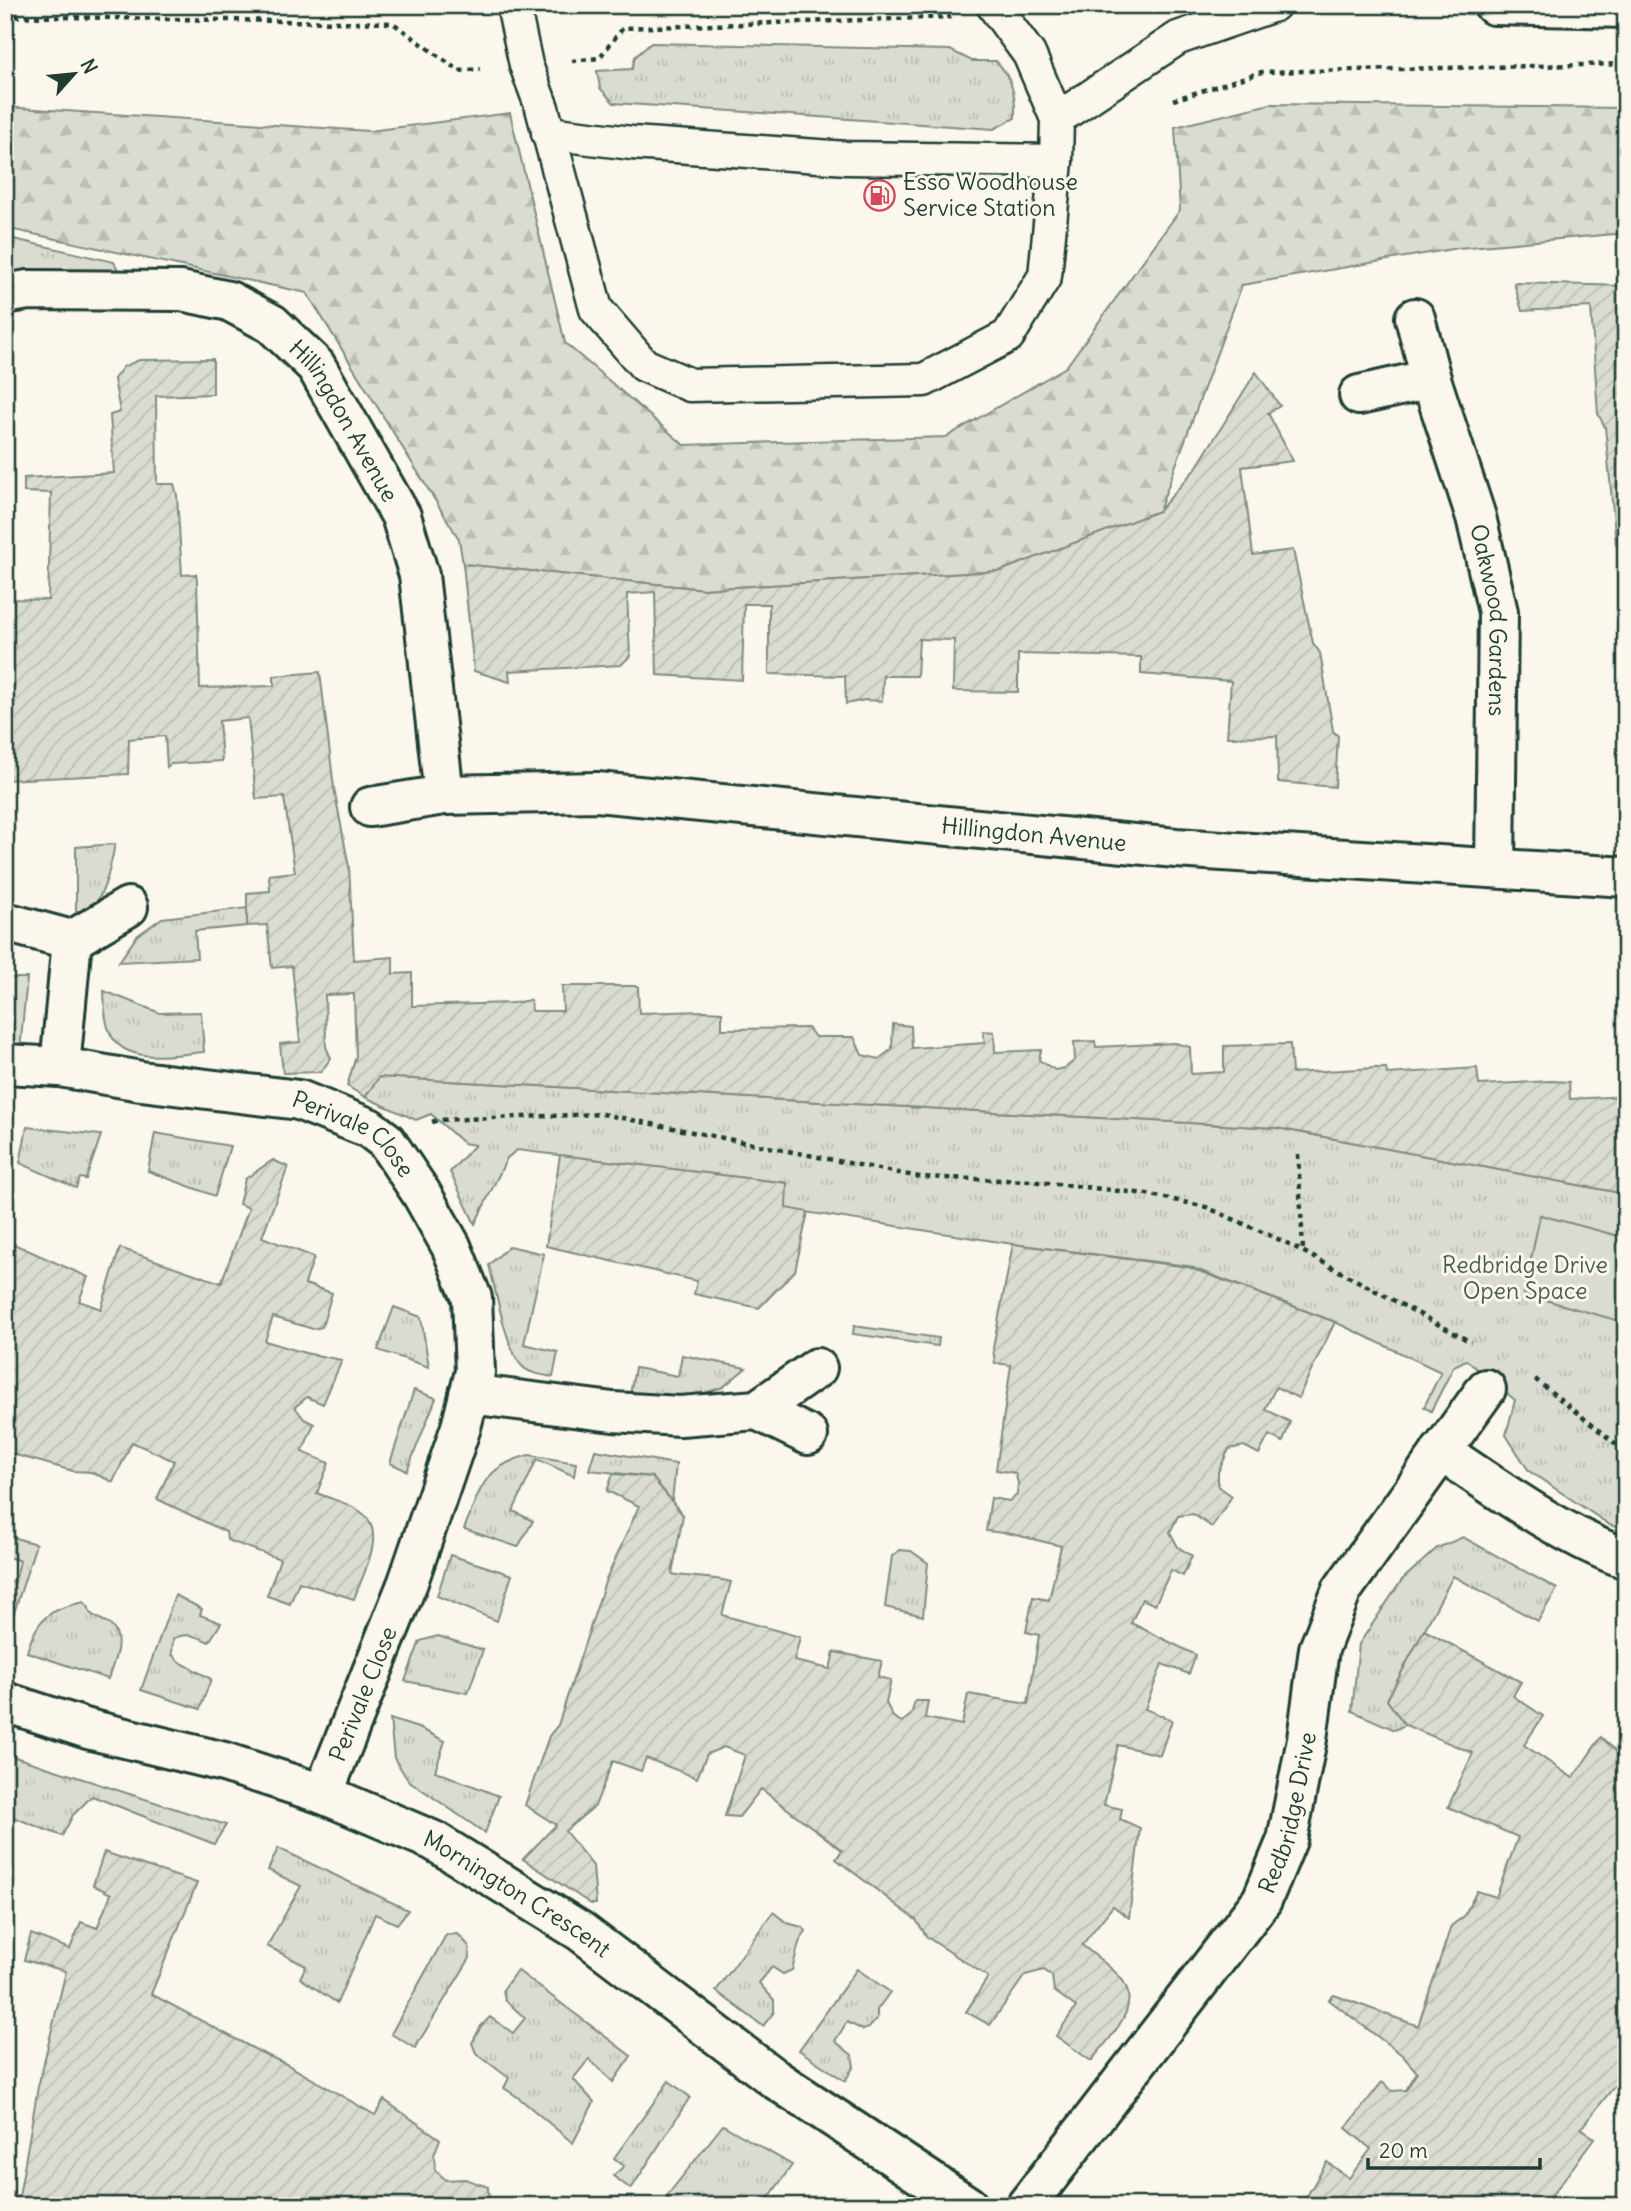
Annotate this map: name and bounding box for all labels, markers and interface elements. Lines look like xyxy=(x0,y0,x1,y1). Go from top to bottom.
north arrow xyxy=(38,38,108,108)
text: N xyxy=(75,55,103,78)
place label: Esso Woodhouse Service Station xyxy=(903,167,1078,222)
fuel station icon: Esso Woodhouse Service Station xyxy=(863,178,897,212)
street label: Hillingdon Avenue xyxy=(283,333,405,507)
street label: Oakwood Gardens xyxy=(1464,521,1513,717)
street label: Hillingdon Avenue xyxy=(940,810,1128,857)
street label: Perivale Close xyxy=(288,1084,421,1182)
park label: Redbridge Drive Open Space xyxy=(1442,1250,1608,1305)
street label: Perivale Close xyxy=(322,1622,403,1766)
street label: Redbridge Drive xyxy=(1251,1730,1322,1897)
street label: Mornington Crescent xyxy=(419,1823,617,1963)
scale bar xyxy=(1368,2127,1540,2171)
text: 20 m xyxy=(1379,2137,1428,2164)

